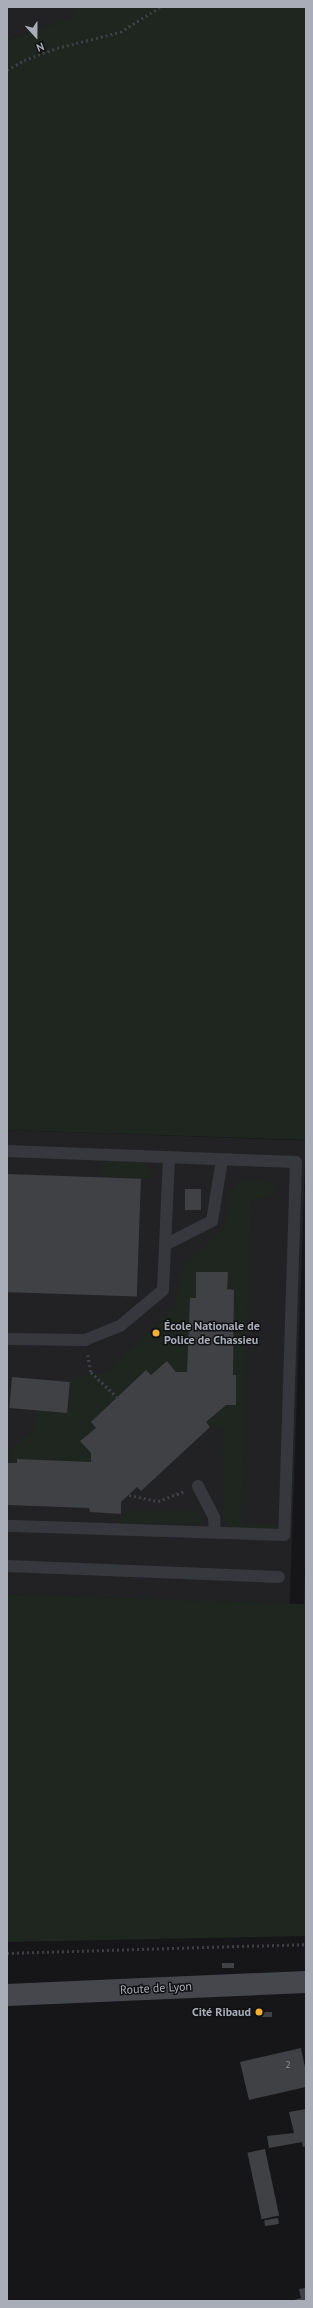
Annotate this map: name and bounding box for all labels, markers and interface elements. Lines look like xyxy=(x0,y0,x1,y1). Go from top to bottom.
north arrow xyxy=(16,16,56,56)
text: N xyxy=(34,39,46,55)
place label: École Nationale de Police de Chassieu xyxy=(164,1319,260,1347)
marker: École Nationale de Police de Chassieu xyxy=(151,1328,161,1338)
street label: Route de Lyon xyxy=(120,1979,192,1997)
place label: Cité Ribaud xyxy=(192,2005,251,2019)
marker: Cité Ribaud xyxy=(254,2007,264,2017)
house number: 2 xyxy=(285,2059,291,2071)

